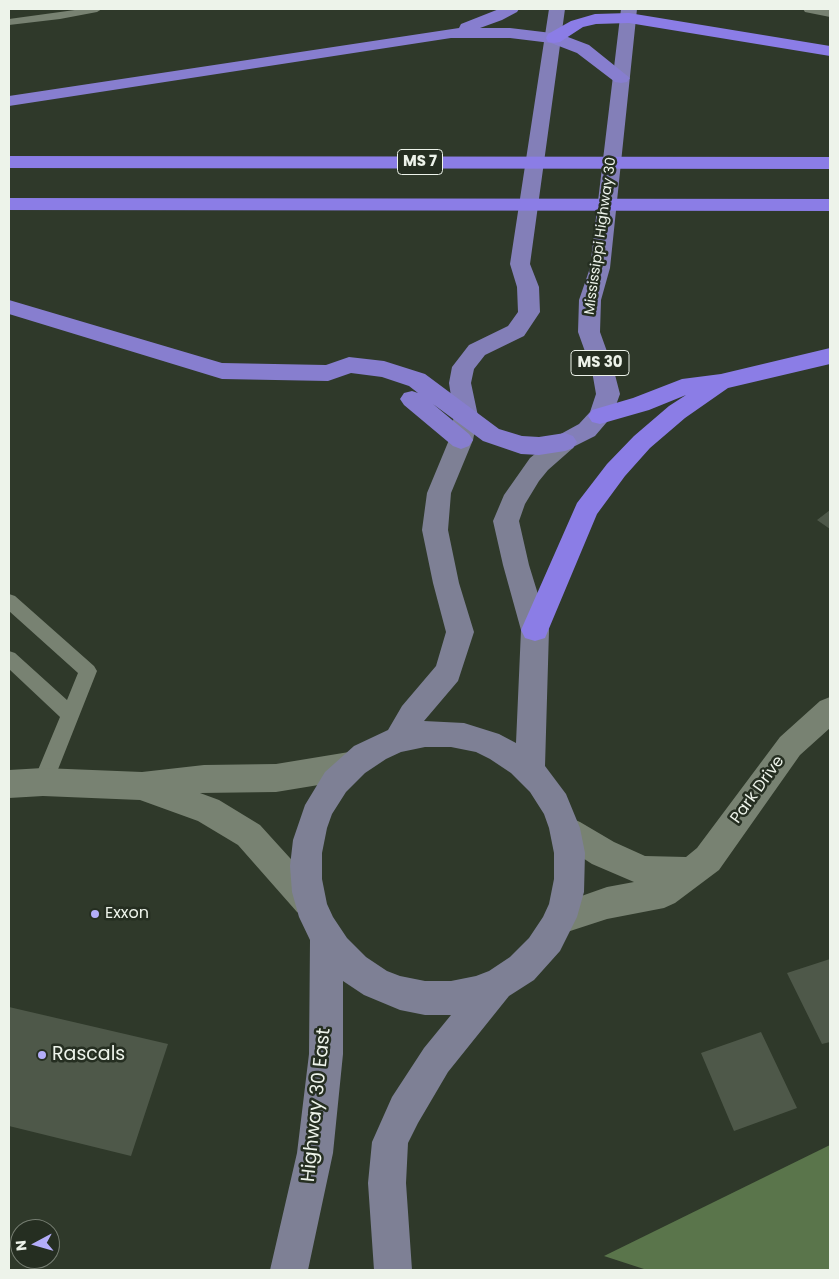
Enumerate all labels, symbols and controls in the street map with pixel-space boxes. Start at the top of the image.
road number: MS 7 [398,150,442,174]
street label: Mississippi Highway 30 [582,156,620,316]
road number: MS 30 [571,350,629,376]
street label: Park Drive [727,753,789,827]
place label: Exxon [105,904,149,924]
marker: Exxon [89,908,101,920]
street label: Highway 30 East [298,1027,336,1183]
place label: Rascals [52,1044,125,1066]
marker: Rascals [36,1049,48,1061]
north arrow [10,1219,60,1269]
text: N [11,1239,32,1252]

